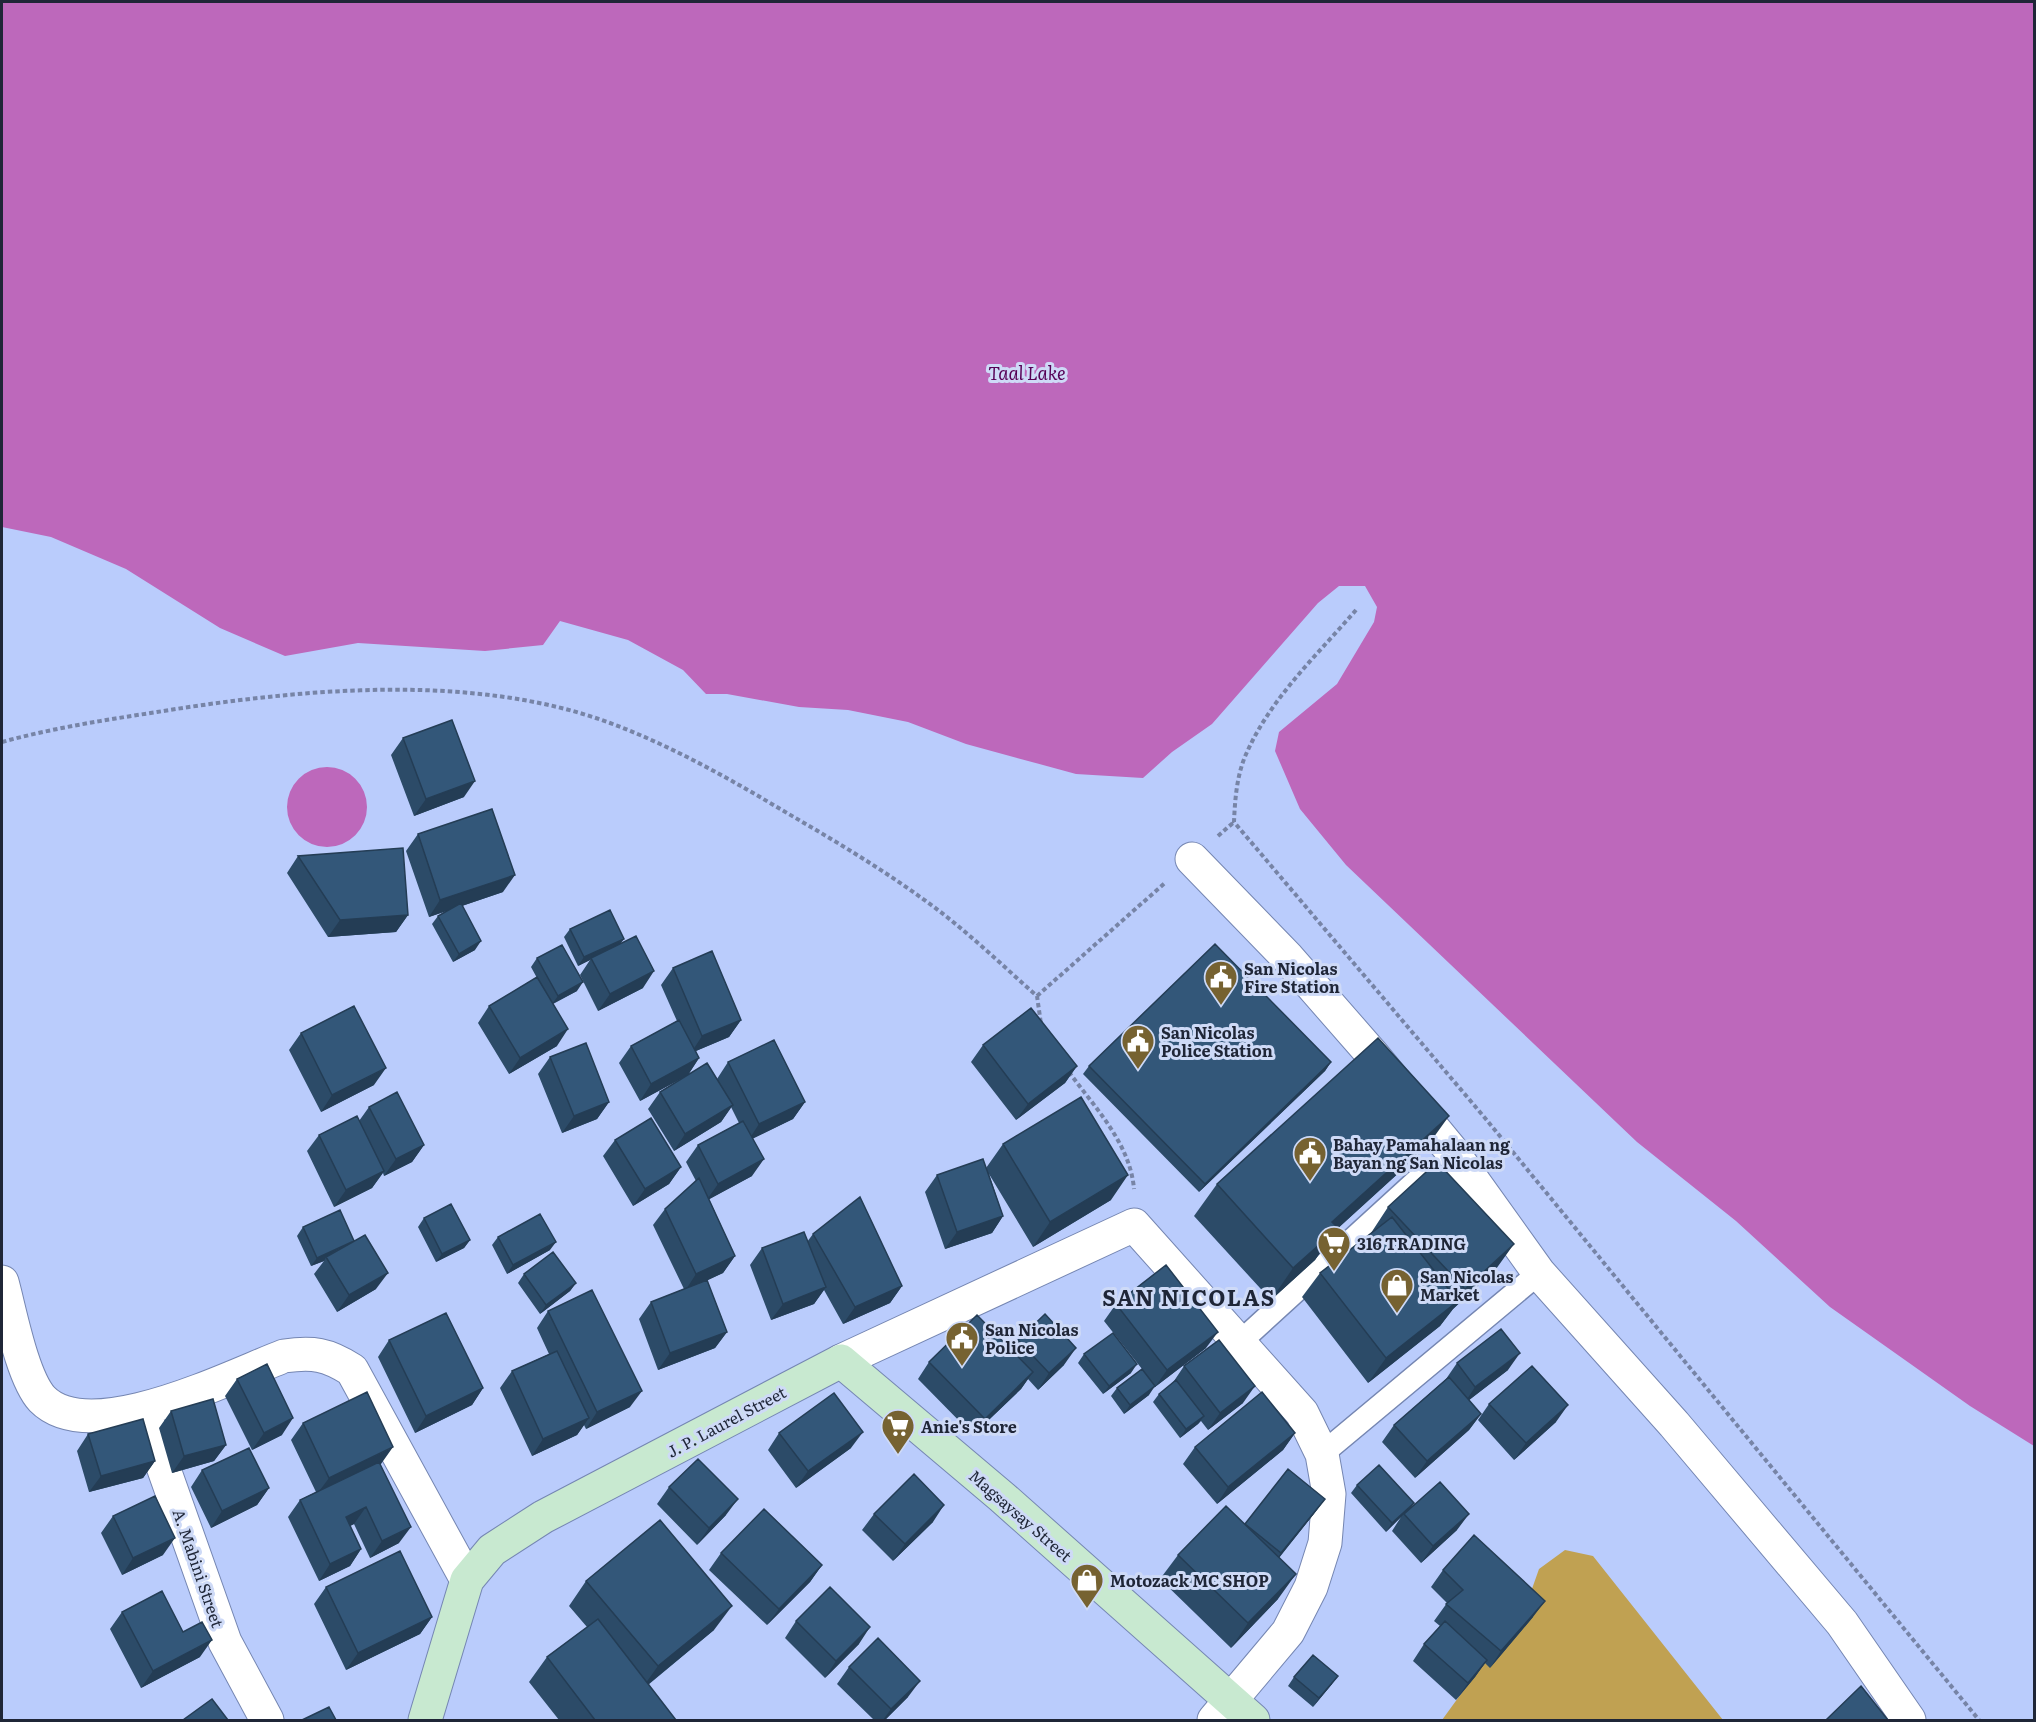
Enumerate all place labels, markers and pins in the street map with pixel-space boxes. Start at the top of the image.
place label: San Nicolas Fire Station [1244,956,1340,998]
public building icon: San Nicolas Fire Station [1203,959,1239,1006]
place label: San Nicolas Police Station [1161,1020,1273,1062]
public building icon: San Nicolas Police Station [1120,1023,1156,1070]
place label: Bahay Pamahalaan ng Bayan ng San Nicolas [1333,1132,1510,1174]
public building icon: Bahay Pamahalaan ng Bayan ng San Nicolas [1292,1135,1328,1182]
supermarket icon: 316 TRADING [1316,1225,1352,1272]
place label: 316 TRADING [1357,1231,1466,1255]
place label: San Nicolas Market [1420,1264,1513,1306]
shop icon: San Nicolas Market [1379,1267,1415,1314]
place label: San Nicolas Police [985,1317,1078,1359]
public building icon: San Nicolas Police [944,1320,980,1367]
supermarket icon: Anie's Store [880,1408,916,1455]
place label: Anie's Store [921,1414,1017,1438]
shop icon: Motozack MC SHOP [1069,1562,1105,1609]
place label: Motozack MC SHOP [1110,1568,1269,1592]

